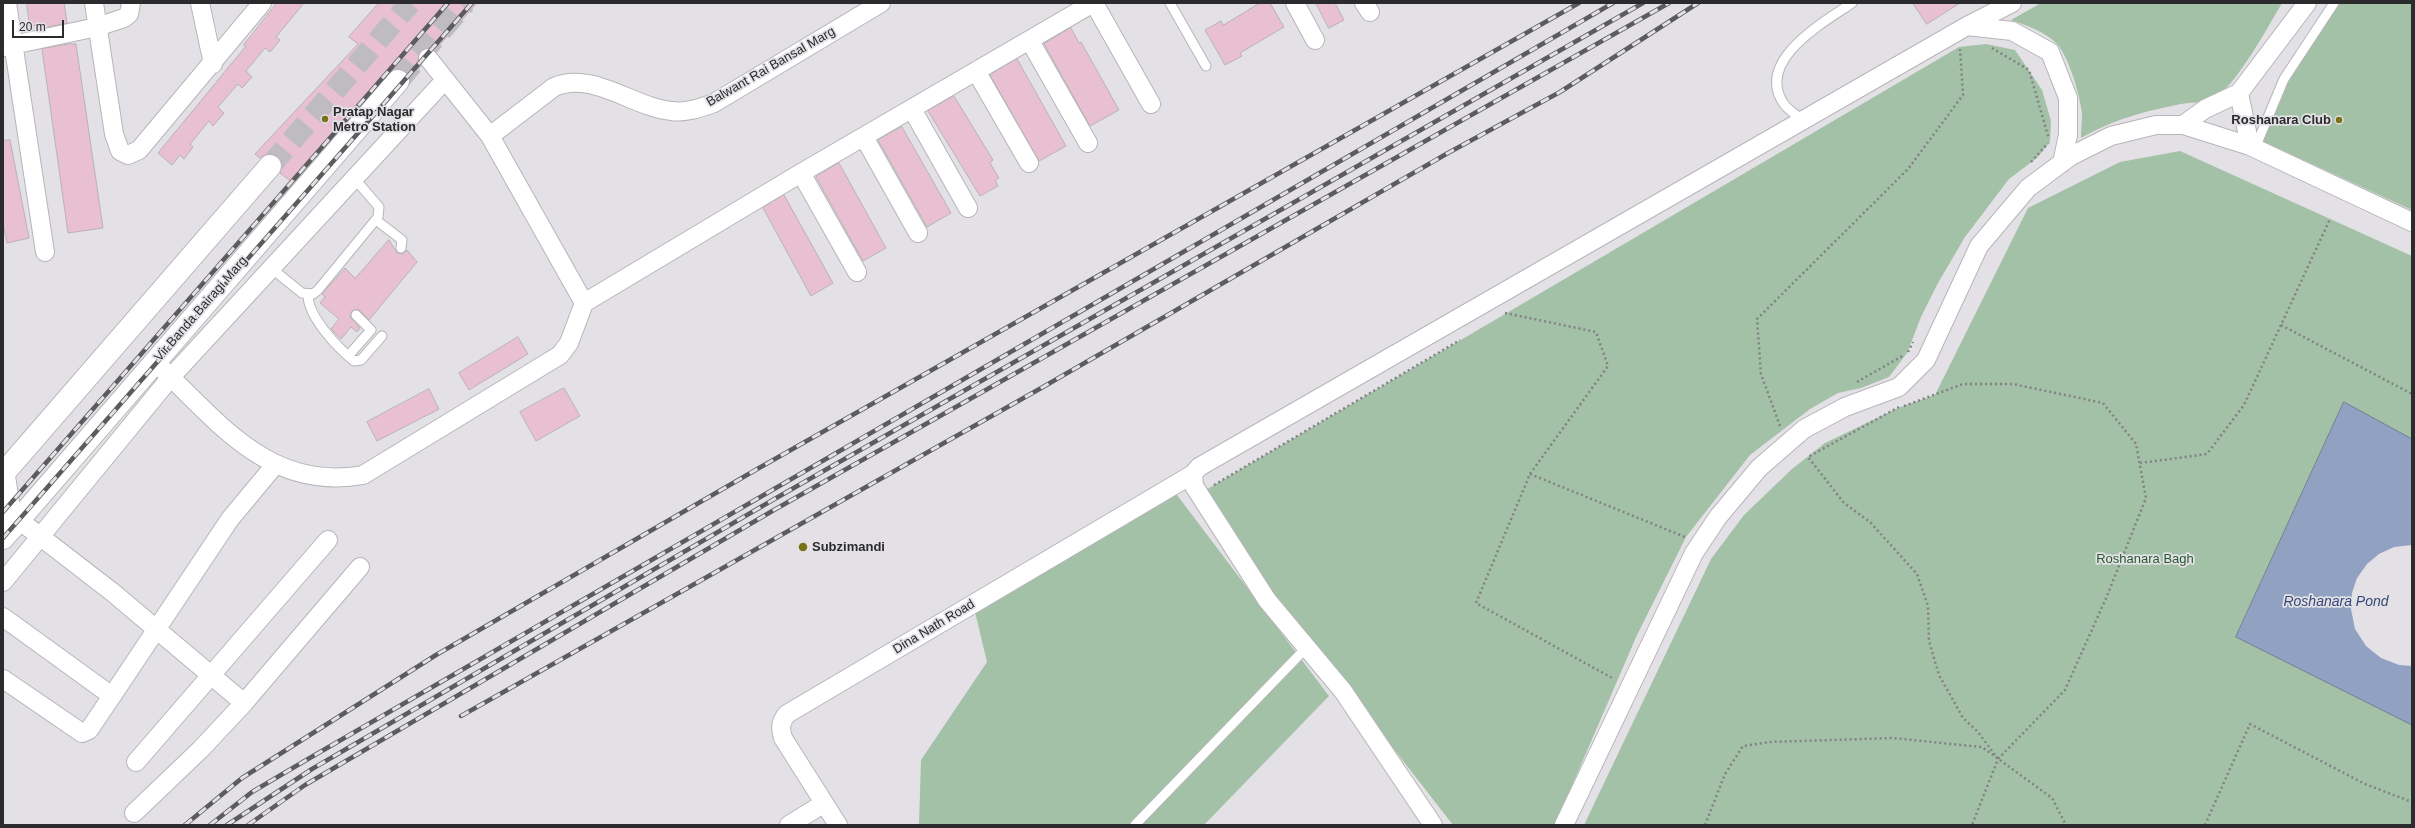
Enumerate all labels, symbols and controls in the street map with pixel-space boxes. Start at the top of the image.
scale bar [14,12,66,38]
text: 20 m [19,20,46,34]
street label: Balwant Rai Bansal Marg [704,24,838,110]
place label: Pratap Nagar Metro Station [333,104,416,135]
place label: Roshanara Club [2231,112,2331,128]
marker: Pratap Nagar Metro Station [320,114,330,124]
marker: Roshanara Club [2334,115,2344,125]
street label: Vir Banda Bairagi Marg [151,253,251,365]
place label: Subzimandi [812,539,885,555]
marker: Subzimandi [797,541,809,553]
park label: Roshanara Bagh [2096,551,2194,567]
water label: Roshanara Pond [2283,594,2389,610]
street label: Dina Nath Road [890,596,978,658]

